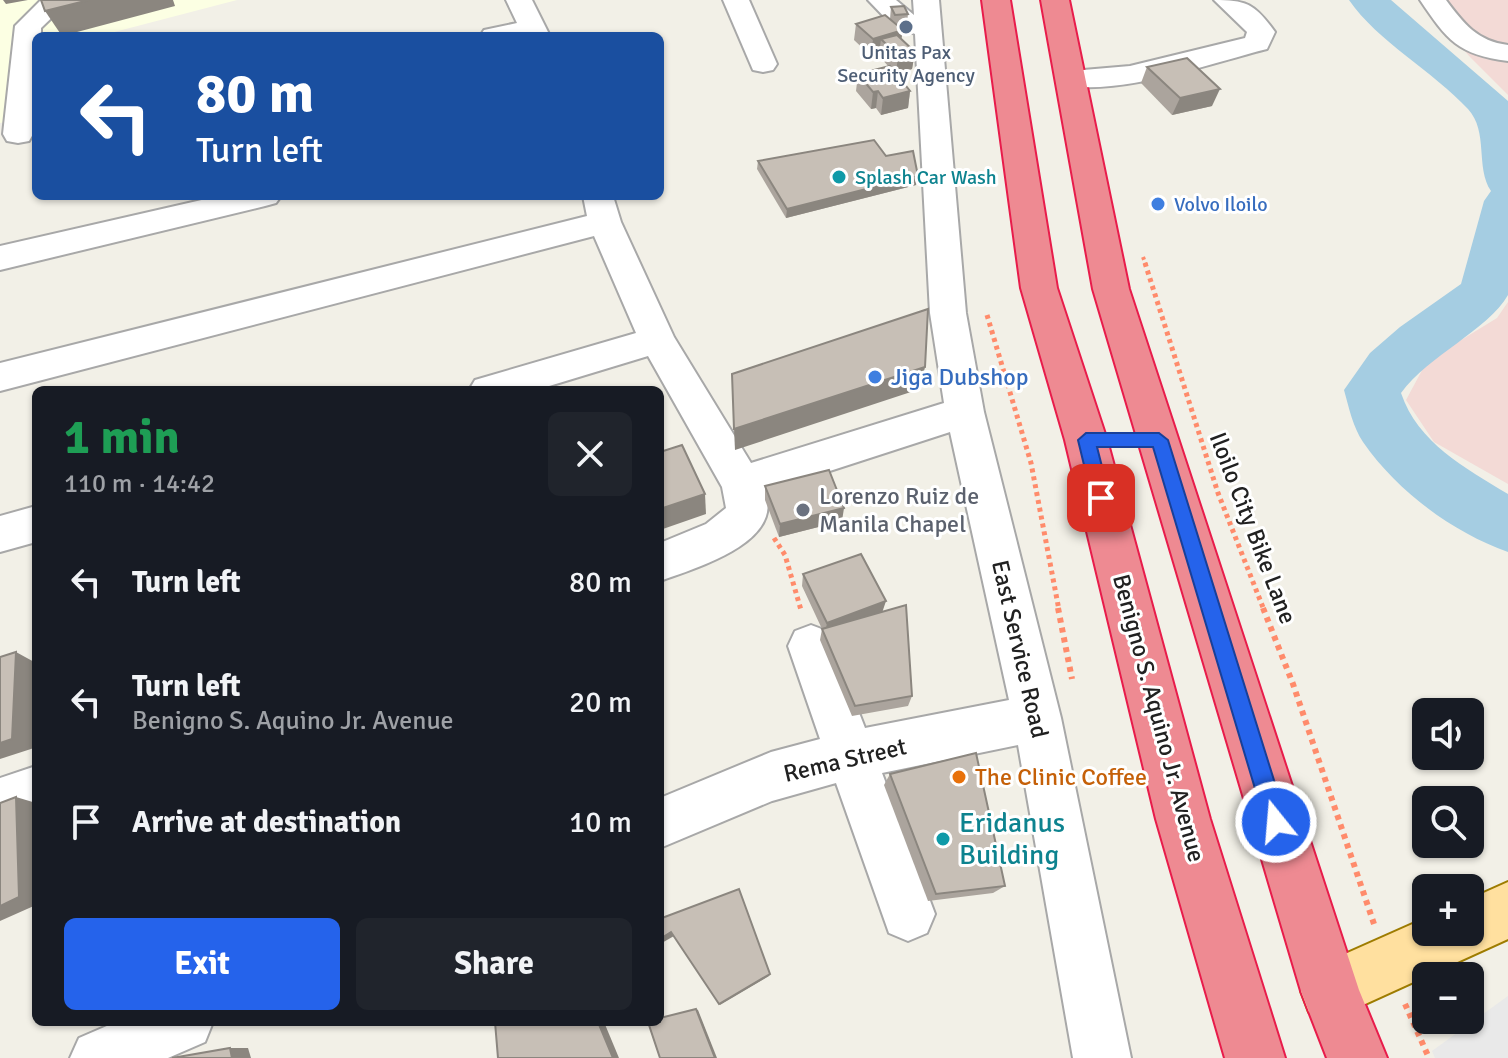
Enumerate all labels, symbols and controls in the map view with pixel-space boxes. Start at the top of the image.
marker: Unitas Pax Security Agency [897,18,915,36]
place label: Unitas Pax Security Agency [837,40,975,88]
text: 80 m [196,59,314,128]
icon: left [64,64,168,168]
text: Turn left [196,128,323,173]
place label: Splash Car Wash [855,165,997,190]
marker: Splash Car Wash [830,168,848,186]
place label: Volvo Iloilo [1174,192,1268,217]
marker: Volvo Iloilo [1149,195,1167,213]
place label: Jiga Dubshop [891,362,1029,392]
marker: Jiga Dubshop [866,368,884,386]
text: 1 min [64,408,180,467]
button: close [548,412,632,496]
street label: Iloilo City Bike Lane [1203,428,1303,628]
pin [1067,464,1135,532]
text: 110 m · 14:42 [64,468,215,500]
icon: arrive [1079,476,1123,520]
place label: Lorenzo Ruiz de Manila Chapel [819,481,979,539]
marker: Lorenzo Ruiz de Manila Chapel [794,501,812,519]
street label: East Service Road [985,557,1055,741]
icon: left [64,560,108,604]
text: Turn left [132,564,241,601]
text: 80 m [569,564,632,601]
street label: Benigno S. Aquino Jr. Avenue [1106,571,1212,865]
text: Turn left [132,668,241,705]
icon: left [64,680,108,724]
text: 20 m [569,684,632,721]
map controls [1412,698,1484,1034]
button: sound [1412,698,1484,770]
text: Benigno S. Aquino Jr. Avenue [132,705,454,737]
street label: Rema Street [781,731,909,789]
place label: The Clinic Coffee [975,762,1147,792]
marker: The Clinic Coffee [950,768,968,786]
position arrow [1234,780,1318,864]
button: search [1412,786,1484,858]
icon: arrive [64,800,108,844]
text: Arrive at destination [132,804,401,841]
text: 10 m [569,804,632,841]
place label: Eridanus Building [959,806,1065,872]
marker: Eridanus Building [934,830,952,848]
button: + [1412,874,1484,946]
button: Exit [64,918,340,1010]
button: Share [356,918,632,1010]
button: − [1412,962,1484,1034]

